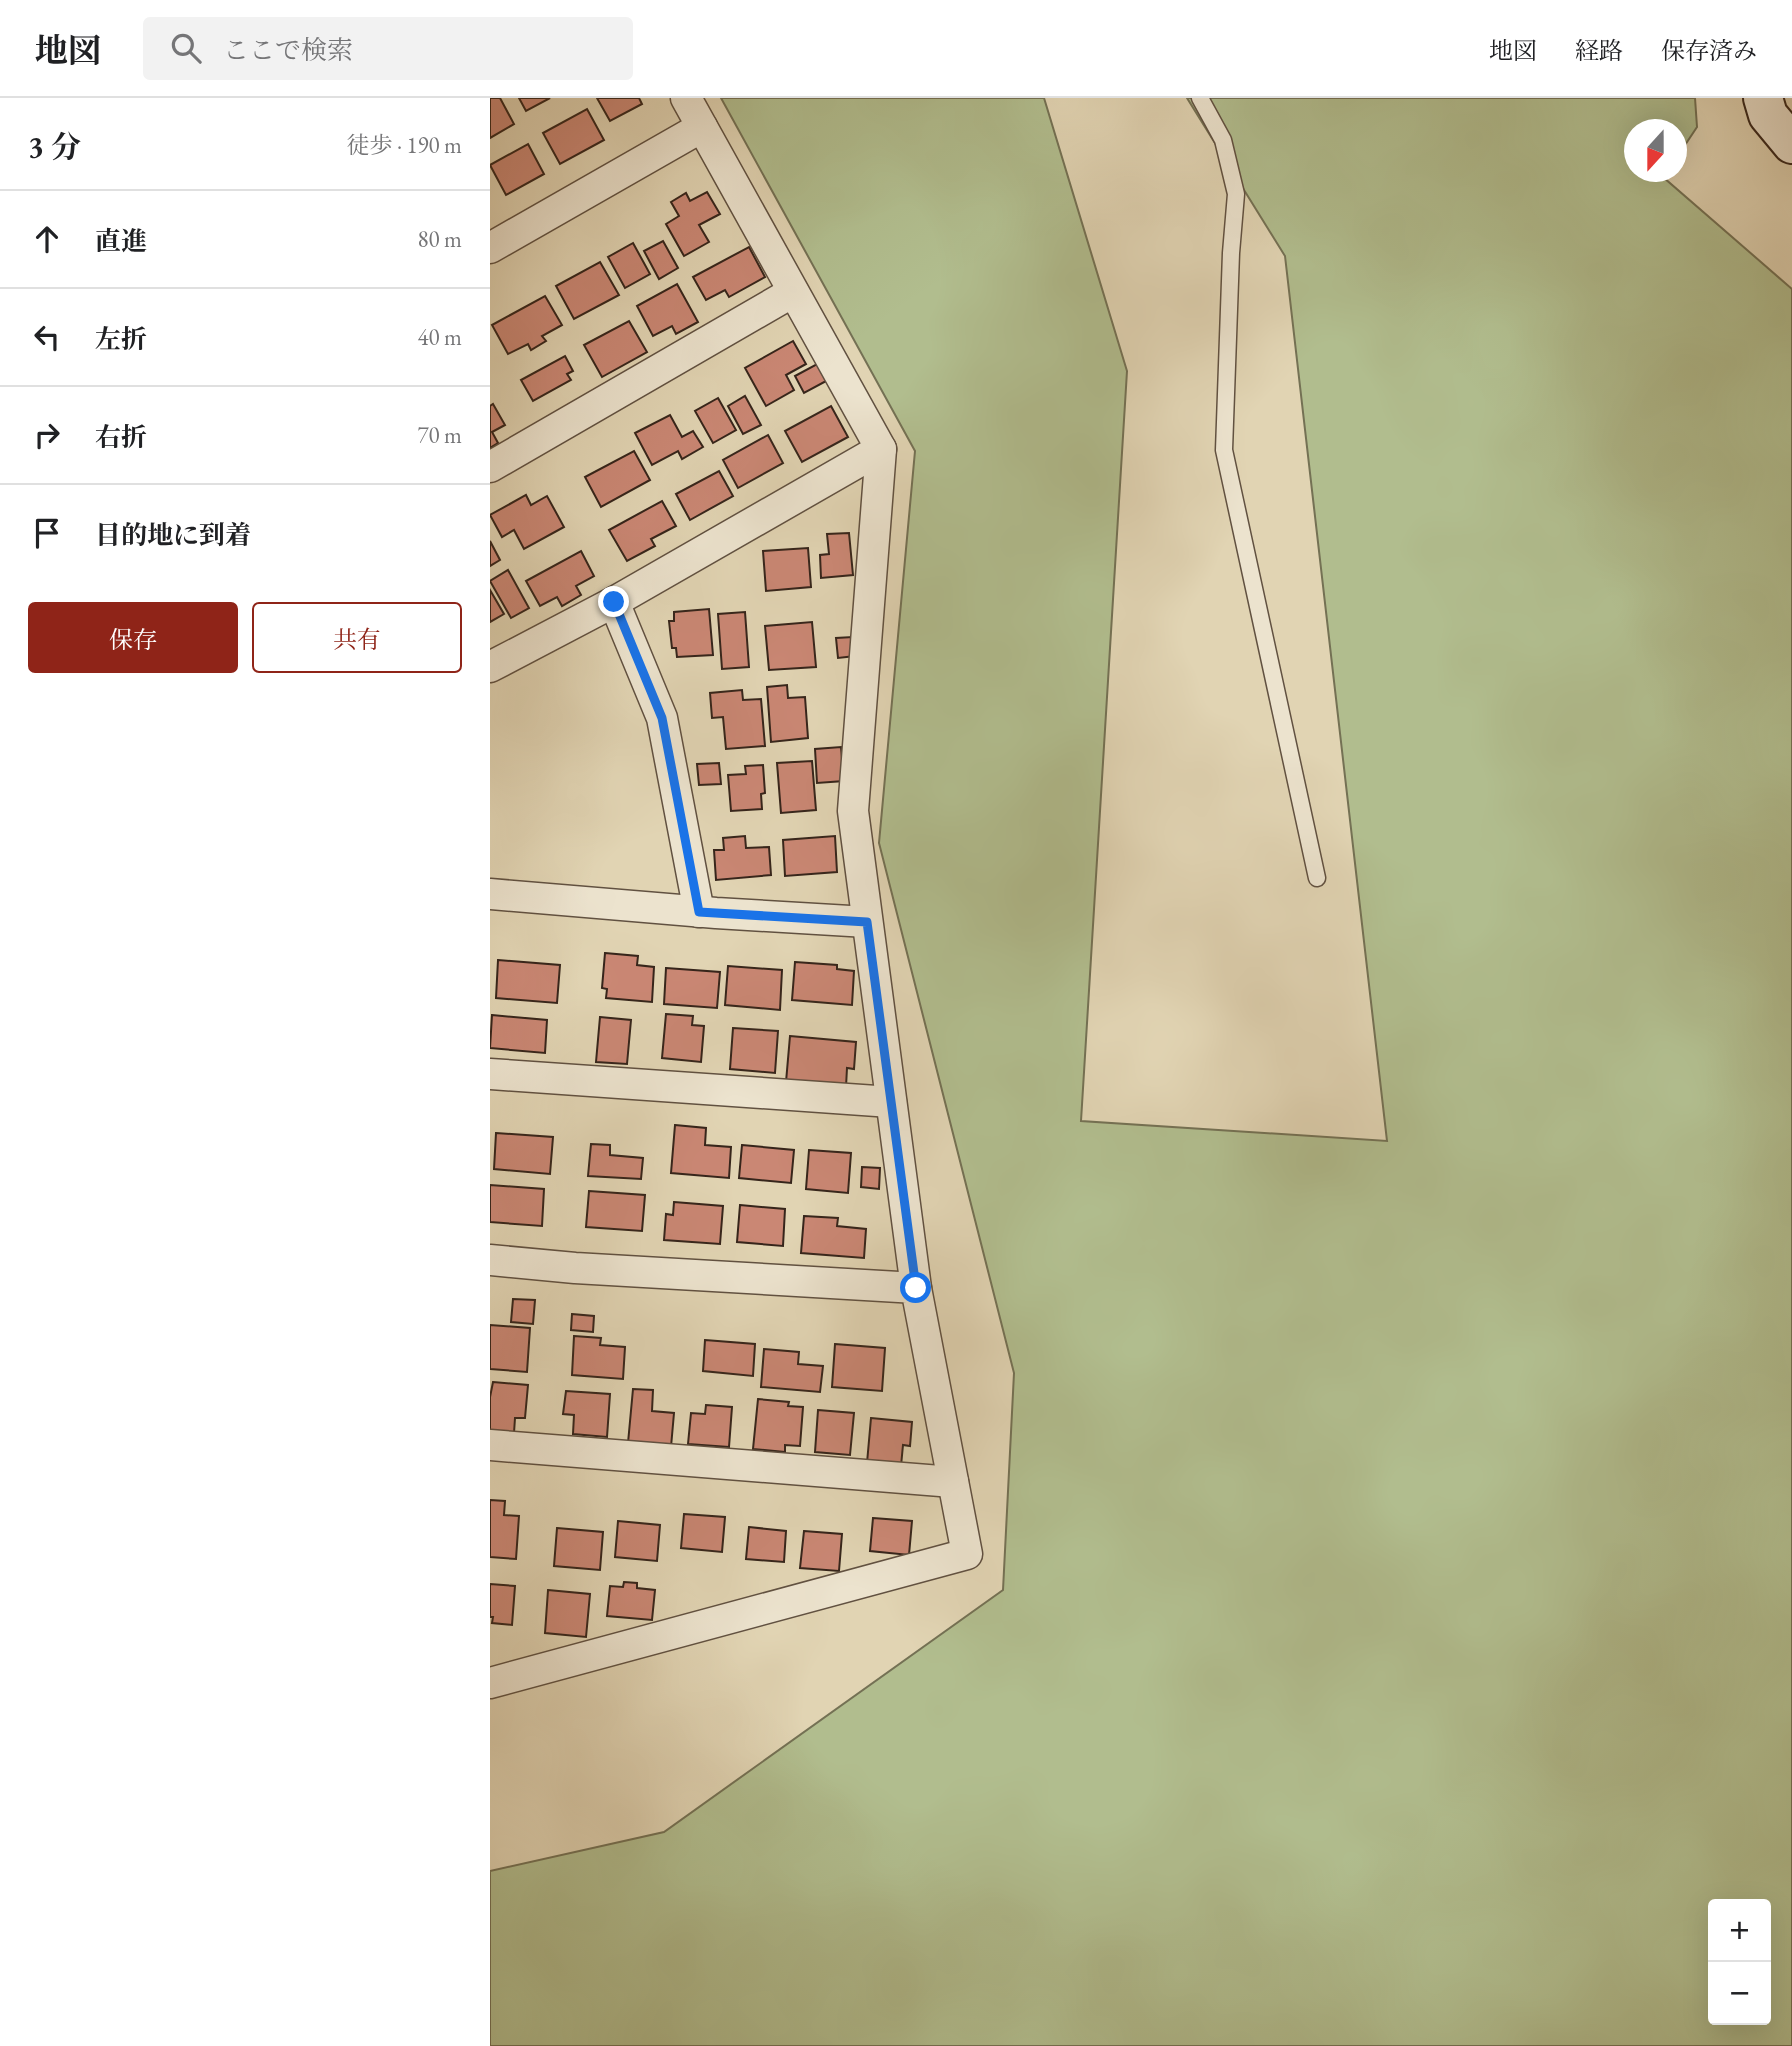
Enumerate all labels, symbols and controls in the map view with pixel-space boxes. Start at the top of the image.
search box [143,17,633,80]
text: 地図 [35,29,101,72]
icon: search [167,29,205,67]
text: ここで検索 [223,33,353,67]
text: 地図 [1489,35,1537,66]
text: 経路 [1575,35,1623,66]
text: 保存済み [1661,35,1757,66]
north arrow [1624,119,1687,182]
text: 3 分 [28,127,81,166]
text: 徒歩 · 190 m [347,130,462,160]
icon: ahead [28,220,66,258]
text: 直進 [95,224,147,258]
text: 80 m [417,224,462,254]
icon: left [28,318,66,356]
text: 左折 [95,322,147,356]
text: 40 m [417,322,462,352]
icon: right [28,416,66,454]
text: 右折 [95,420,147,454]
text: 70 m [417,420,462,450]
icon: arrive [28,514,66,552]
text: 目的地に到着 [95,518,251,552]
route end [598,586,629,617]
button: 保存 [28,602,238,673]
button: 共有 [252,602,462,673]
route start [900,1272,931,1303]
map controls [1708,1899,1771,2025]
button: + [1708,1899,1771,1962]
button: − [1708,1962,1771,2025]

